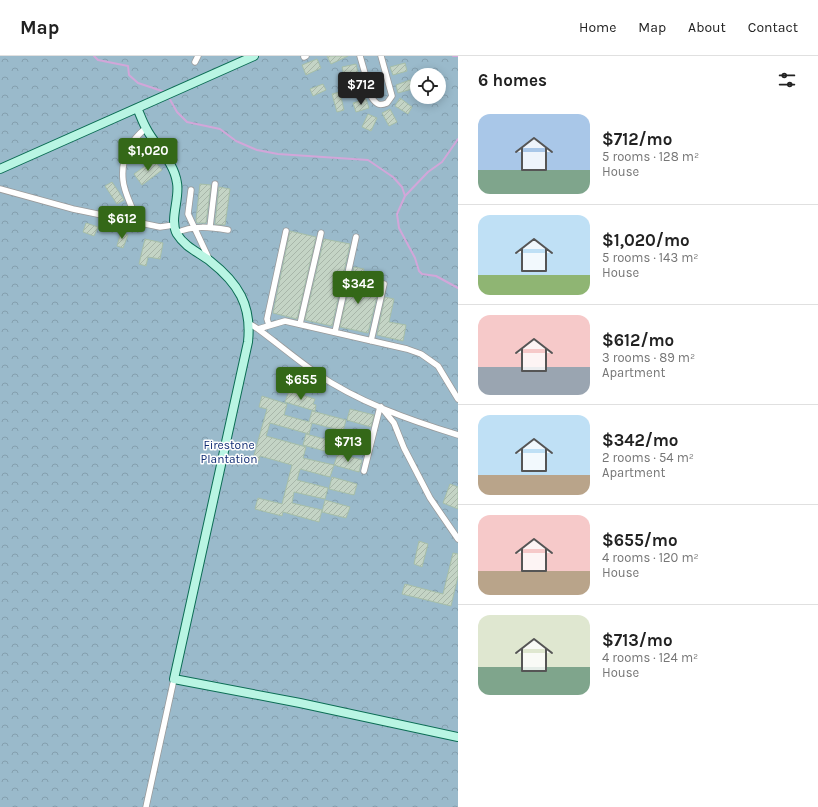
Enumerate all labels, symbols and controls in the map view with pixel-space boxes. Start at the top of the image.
text: Map [20,17,59,39]
text: Home [579,19,616,36]
text: Map [638,19,666,36]
text: About [688,19,726,36]
text: Contact [748,19,798,36]
map controls [410,68,446,104]
button: locate [410,68,446,104]
icon: filters [776,69,798,91]
text: 6 homes [478,70,547,90]
pin: $712 [337,72,385,106]
text: $712 [347,77,375,92]
text: $712/mo [602,129,672,149]
icon: home [510,130,558,178]
pin: $1,020 [115,138,181,172]
text: $1,020 [127,143,169,158]
text: 5 rooms · 128 m² [602,149,699,164]
text: House [602,164,639,179]
pin: $612 [98,206,146,240]
text: $612 [107,211,137,226]
text: $1,020/mo [602,230,690,250]
icon: home [510,231,558,279]
text: 5 rooms · 143 m² [602,250,699,265]
text: House [602,265,639,280]
pin: $342 [334,271,382,305]
text: $342 [342,276,374,291]
text: $612/mo [602,330,674,350]
icon: home [510,331,558,379]
text: 3 rooms · 89 m² [602,350,695,365]
text: Apartment [602,365,665,380]
pin: $655 [277,367,325,401]
text: $655 [285,372,317,387]
pin: $713 [324,429,372,463]
text: $342/mo [602,430,678,450]
icon: home [510,431,558,479]
text: $713 [334,434,362,449]
park label: Firestone Plantation [201,438,257,466]
text: 2 rooms · 54 m² [602,450,694,465]
text: Apartment [602,465,665,480]
text: $655/mo [602,530,678,550]
icon: home [510,531,558,579]
text: 4 rooms · 120 m² [602,550,699,565]
text: House [602,565,639,580]
text: $713/mo [602,630,673,650]
icon: home [510,631,558,679]
text: 4 rooms · 124 m² [602,650,698,665]
text: House [602,665,639,680]

